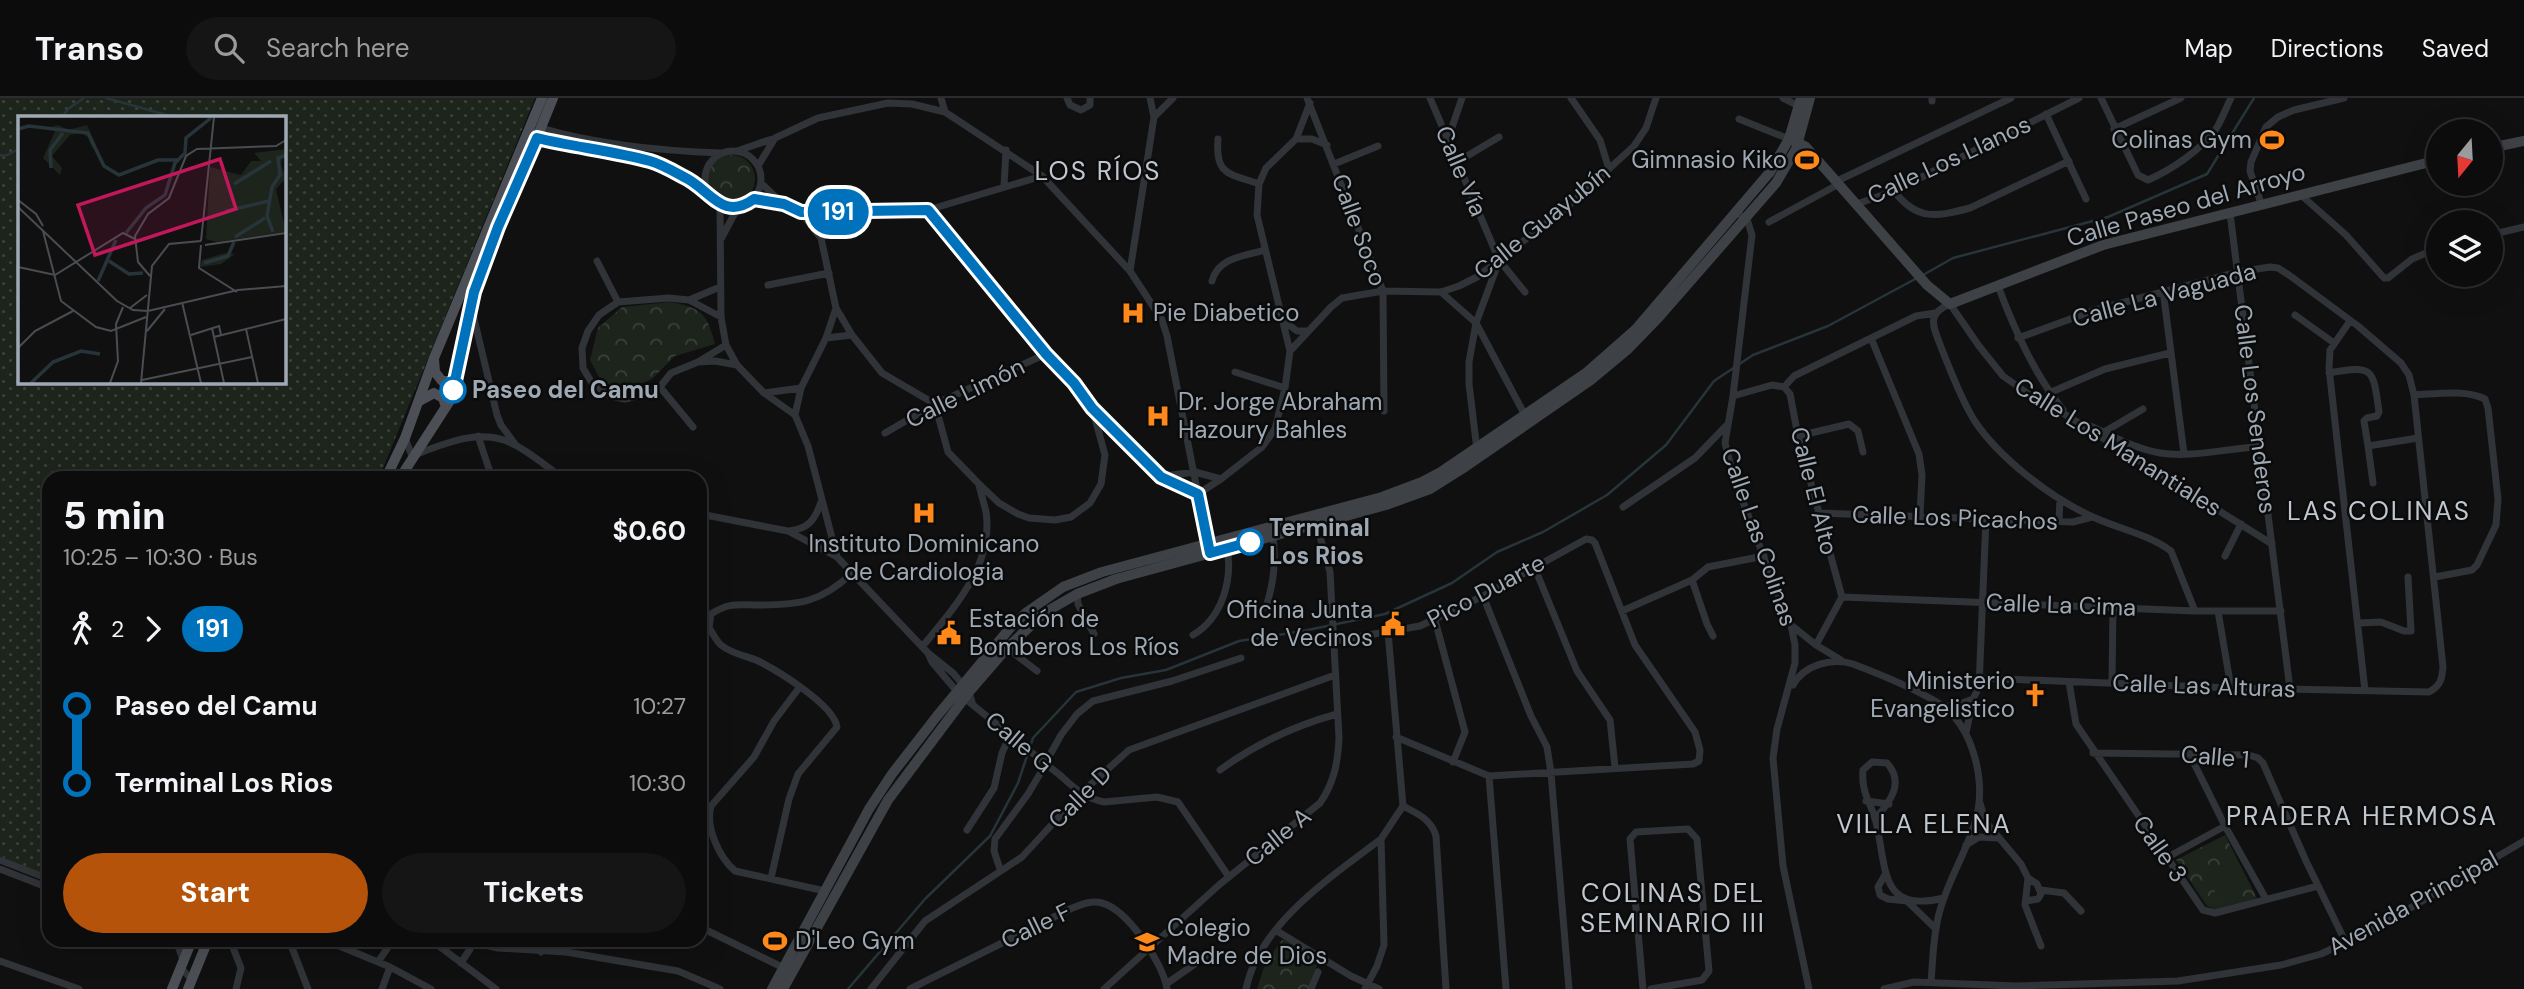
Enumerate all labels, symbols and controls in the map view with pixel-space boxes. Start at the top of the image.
search box [186,17,676,80]
text: Transo [35,27,144,70]
icon: search [210,29,248,67]
text: Search here [266,31,410,65]
text: Map [2185,33,2233,64]
text: Directions [2271,33,2384,64]
text: Saved [2422,33,2489,64]
street label: Calle Los Llanos [1862,108,2036,211]
inset map [18,116,285,383]
north arrow [2426,119,2502,196]
map controls [2426,119,2503,287]
street label: Calle Vía [1429,121,1494,221]
place label: Colinas Gym [2111,124,2252,155]
sports icon: Colinas Gym [2258,126,2286,154]
place label: Gimnasio Kiko [1631,144,1787,175]
sports icon: Gimnasio Kiko [1793,146,1821,174]
district label: LOS RÍOS [1035,154,1161,188]
street label: Calle Paseo del Arroyo [2063,156,2309,253]
street label: Calle Guayubín [1467,157,1616,286]
street label: Calle Soco [1325,170,1394,290]
line badge: 191 [798,189,878,235]
text: 191 [822,196,854,227]
button: layers [2426,210,2503,287]
street label: Calle La Vaguada [2069,255,2259,334]
place label: Pie Diabetico [1153,297,1299,328]
hospital icon: Pie Diabetico [1119,299,1147,327]
street label: Calle Los Senderos [2227,303,2284,515]
street label: Calle Limón [900,350,1029,435]
street label: Calle Los Manantiales [2009,370,2228,523]
place label: Paseo del Camu [472,374,659,405]
marker: Paseo del Camu [440,377,466,403]
place label: Dr. Jorge Abraham Hazoury Bahles [1178,386,1382,445]
hospital icon: Dr. Jorge Abraham Hazoury Bahles [1144,402,1172,430]
street label: Calle El Alto [1784,424,1845,558]
street label: Calle Las Colinas [1714,444,1804,630]
text: 5 min [63,491,166,541]
district label: LAS COLINAS [2287,494,2471,528]
street label: Calle Los Picachos [1852,498,2059,537]
hospital icon: Instituto Dominicano de Cardiologia [910,499,938,527]
place label: Terminal Los Rios [1269,512,1370,571]
text: $0.60 [612,514,686,548]
place label: Instituto Dominicano de Cardiologia [808,528,1040,587]
marker: Terminal Los Rios [1237,529,1263,555]
text: 10:25 – 10:30 · Bus [63,542,258,572]
street label: Pico Duarte [1422,547,1550,635]
street label: Calle La Cima [1985,586,2137,623]
place label: Oficina Junta de Vecinos [1226,594,1373,653]
place label: Estación de Bomberos Los Ríos [969,603,1180,662]
icon: walk [63,610,101,648]
icon: forward [134,610,172,648]
public building icon: Oficina Junta de Vecinos [1379,610,1407,638]
text: 191 [196,613,229,644]
text: 2 [111,614,124,644]
public building icon: Estación de Bomberos Los Ríos [935,619,963,647]
place label: Ministerio Evangelistico [1870,665,2015,724]
street label: Calle Las Alturas [2112,667,2296,704]
church icon: Ministerio Evangelistico [2021,681,2049,709]
text: Paseo del Camu [115,689,317,723]
text: 10:27 [633,691,686,721]
street label: Calle G [979,704,1060,779]
street label: Calle 1 [2180,738,2251,775]
street label: Calle D [1041,758,1118,835]
text: Terminal Los Rios [115,766,333,800]
text: 10:30 [629,768,686,798]
district label: PRADERA HERMOSA [2226,799,2498,833]
street label: Calle A [1238,800,1317,873]
district label: VILLA ELENA [1836,807,2012,841]
street label: Calle 3 [2126,809,2195,888]
street label: Avenida Principal [2322,843,2503,962]
button: Start [63,853,368,933]
button: Tickets [382,853,686,933]
district label: COLINAS DEL SEMINARIO III [1580,876,1766,940]
street label: Calle F [996,895,1076,956]
place label: Colegio Madre de Dios [1167,912,1327,971]
place label: D'Leo Gym [795,925,915,956]
sports icon: D'Leo Gym [761,927,789,955]
school or university icon: Colegio Madre de Dios [1133,928,1161,956]

